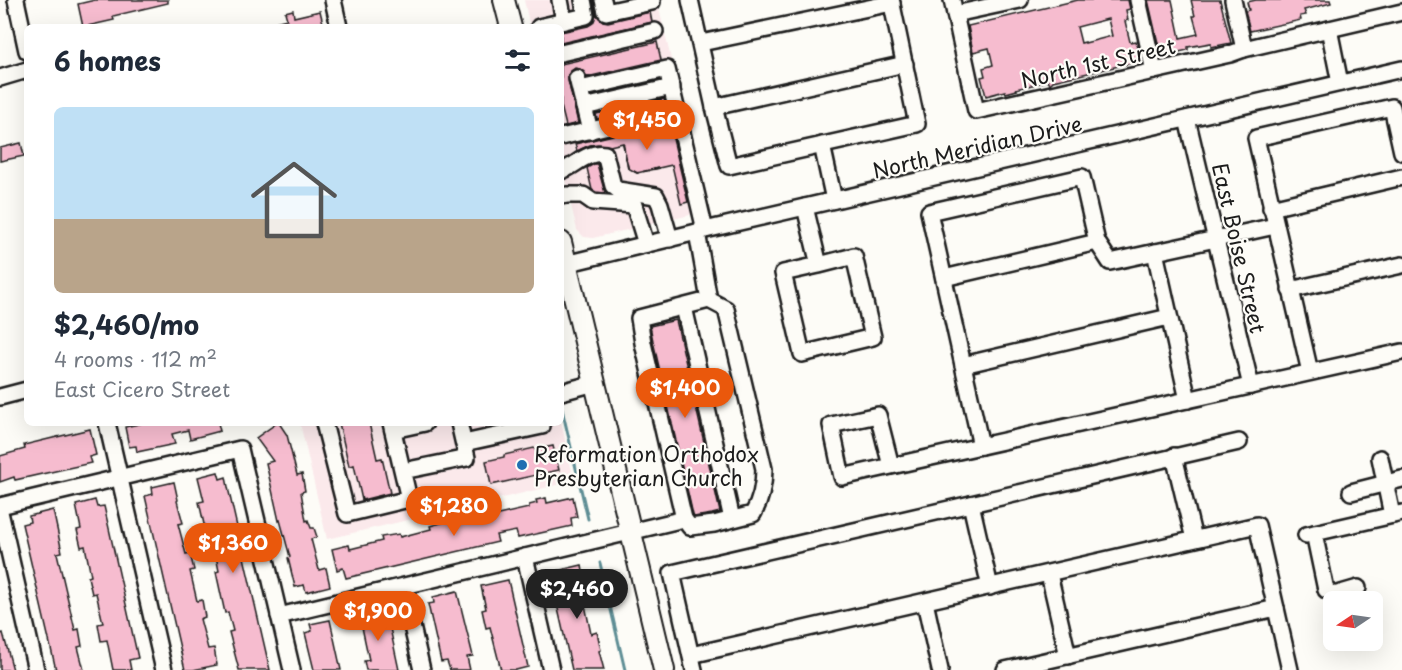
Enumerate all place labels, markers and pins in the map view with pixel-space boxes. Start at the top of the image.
pin: $1,450 [598,100,696,151]
pin: $1,400 [636,368,734,419]
place label: Reformation Orthodox Presbyterian Church [534,437,759,493]
marker: Reformation Orthodox Presbyterian Church [515,458,529,472]
pin: $1,280 [405,486,503,537]
pin: $1,360 [184,523,282,574]
pin: $2,460 [528,569,626,620]
pin: $1,900 [329,591,427,642]

